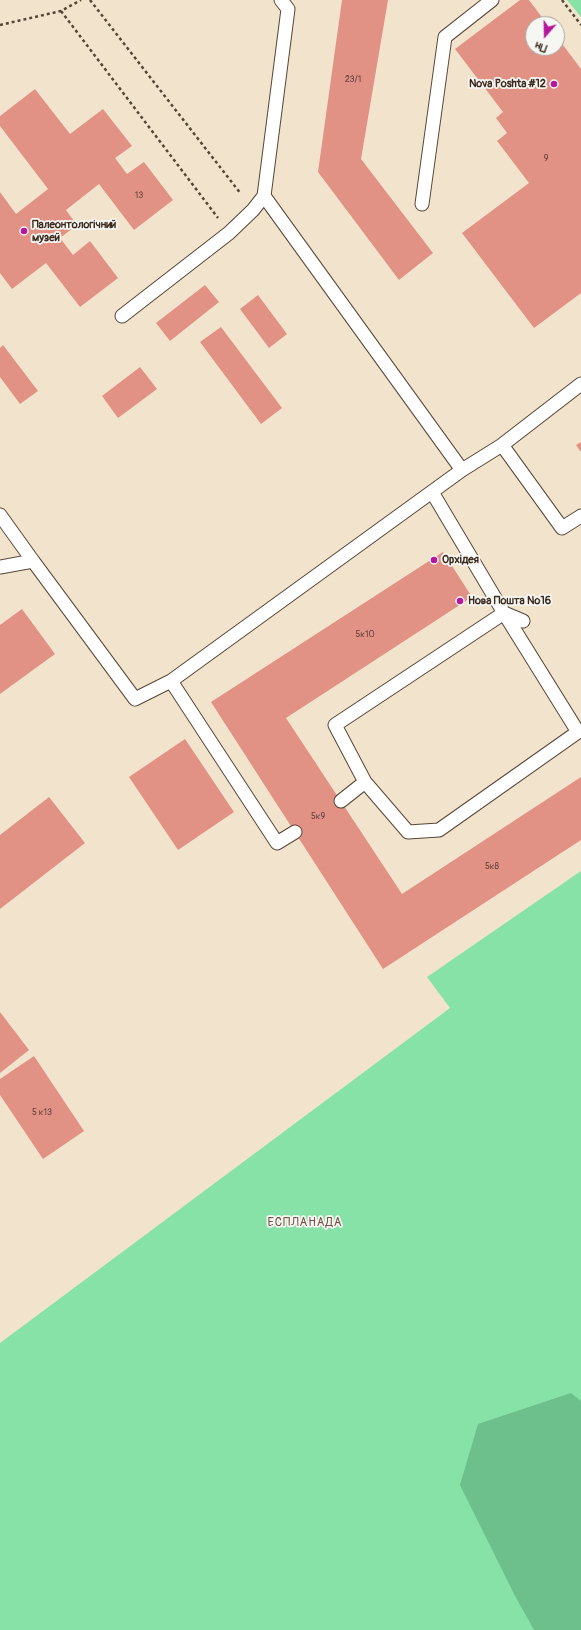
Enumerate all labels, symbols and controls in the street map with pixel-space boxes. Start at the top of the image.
north arrow [525,16,565,56]
text: Пн [533,39,549,55]
house number: 23/1 [345,75,361,85]
place label: Nova Poshta #12 [469,77,546,91]
marker: Nova Poshta #12 [549,79,559,89]
house number: 9 [544,154,548,164]
house number: 13 [135,191,143,201]
place label: Палеонтологічний музей [32,218,116,244]
marker: Палеонтологічний музей [19,226,29,236]
place label: Орхідея [442,553,479,567]
marker: Орхідея [429,555,439,565]
place label: Нова Пошта №16 [468,594,551,608]
marker: Нова Пошта №16 [455,596,465,606]
house number: 5к10 [355,630,375,640]
house number: 5к9 [311,812,325,822]
house number: 5к8 [485,862,499,872]
house number: 5 к13 [32,1108,52,1118]
district label: ЕСПЛАНАДА [267,1216,343,1230]

